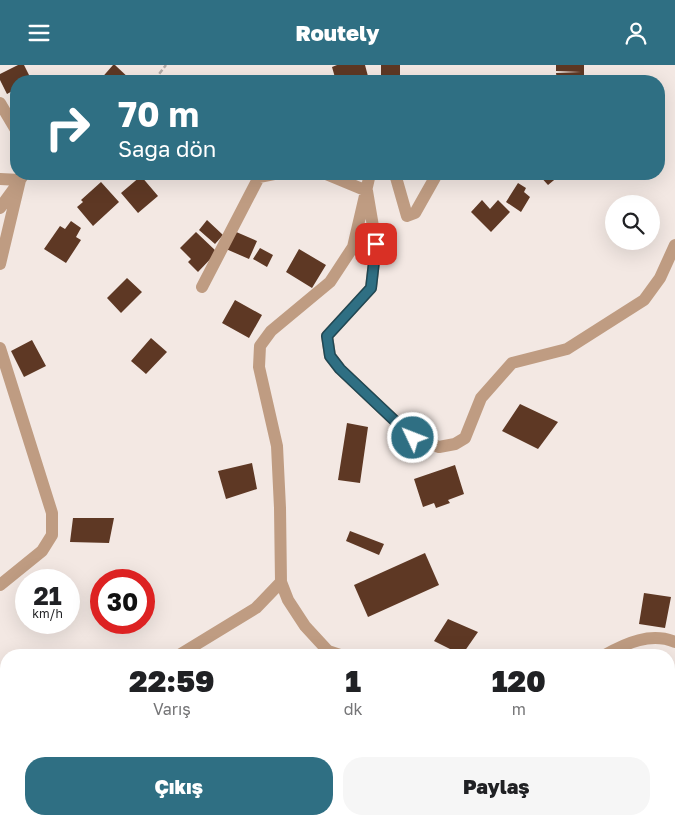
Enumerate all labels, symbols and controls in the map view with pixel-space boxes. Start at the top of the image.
icon: menu [25,19,53,47]
text: Routely [295,19,380,46]
icon: person [622,19,650,47]
text: 70 m [118,93,199,135]
icon: right [35,95,100,160]
text: Sağa dön [118,135,216,162]
map controls [605,195,660,250]
button: search [605,195,660,250]
pin [355,223,397,265]
icon: arrive [362,230,390,258]
position arrow [386,411,438,463]
speed limit sign: 30 [90,569,155,634]
text: 21 [33,580,62,611]
text: km/h [32,606,63,621]
text: 22:59 [129,663,215,699]
text: 1 [345,663,361,699]
text: 120 [492,663,546,699]
text: Varış [153,699,191,719]
text: dk [344,699,363,719]
text: m [512,699,526,719]
button: Çıkış [25,757,333,815]
button: Paylaş [343,757,650,815]

